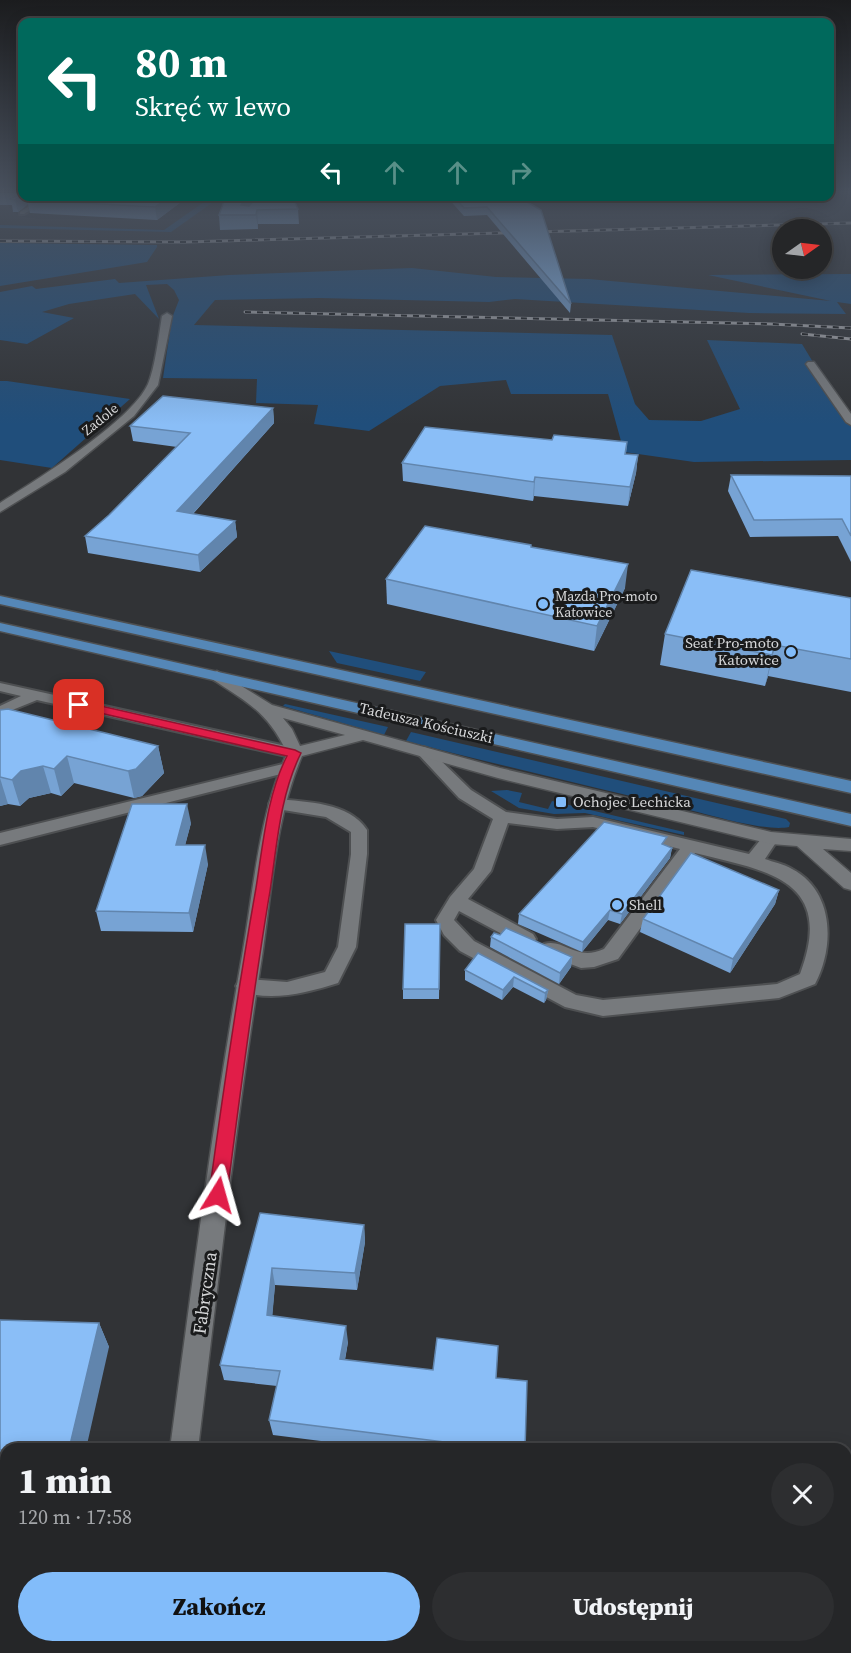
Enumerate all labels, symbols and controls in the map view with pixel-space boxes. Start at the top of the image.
text: 80 m [135,33,228,91]
icon: left [36,42,114,120]
text: Skręć w lewo [135,88,291,125]
icon: left [315,156,348,189]
icon: ahead [378,156,411,189]
icon: ahead [441,156,474,189]
icon: right [504,156,537,189]
north arrow [772,219,832,279]
map controls [772,219,832,279]
street label: Zadole [78,398,122,440]
place label: Mazda Pro-moto Katowice [555,586,658,622]
marker: Mazda Pro-moto Katowice [536,597,550,611]
place label: Seat Pro-moto Katowice [685,632,779,670]
marker: Seat Pro-moto Katowice [784,645,798,659]
pin [53,679,104,730]
icon: arrive [62,688,95,721]
street label: Tadeusza Kościuszki [357,697,495,748]
place label: Ochojec Lechicka [573,791,691,812]
marker: Ochojec Lechicka [554,795,568,809]
place label: Shell [629,894,663,915]
marker: Shell [610,898,624,912]
position arrow [186,1163,250,1227]
street label: Fabryczna [186,1249,223,1336]
text: 1 min [18,1456,112,1505]
button: close [771,1463,834,1526]
text: 120 m · 17:58 [18,1503,132,1531]
button: Zakończ [18,1572,420,1641]
button: Udostępnij [432,1572,834,1641]

